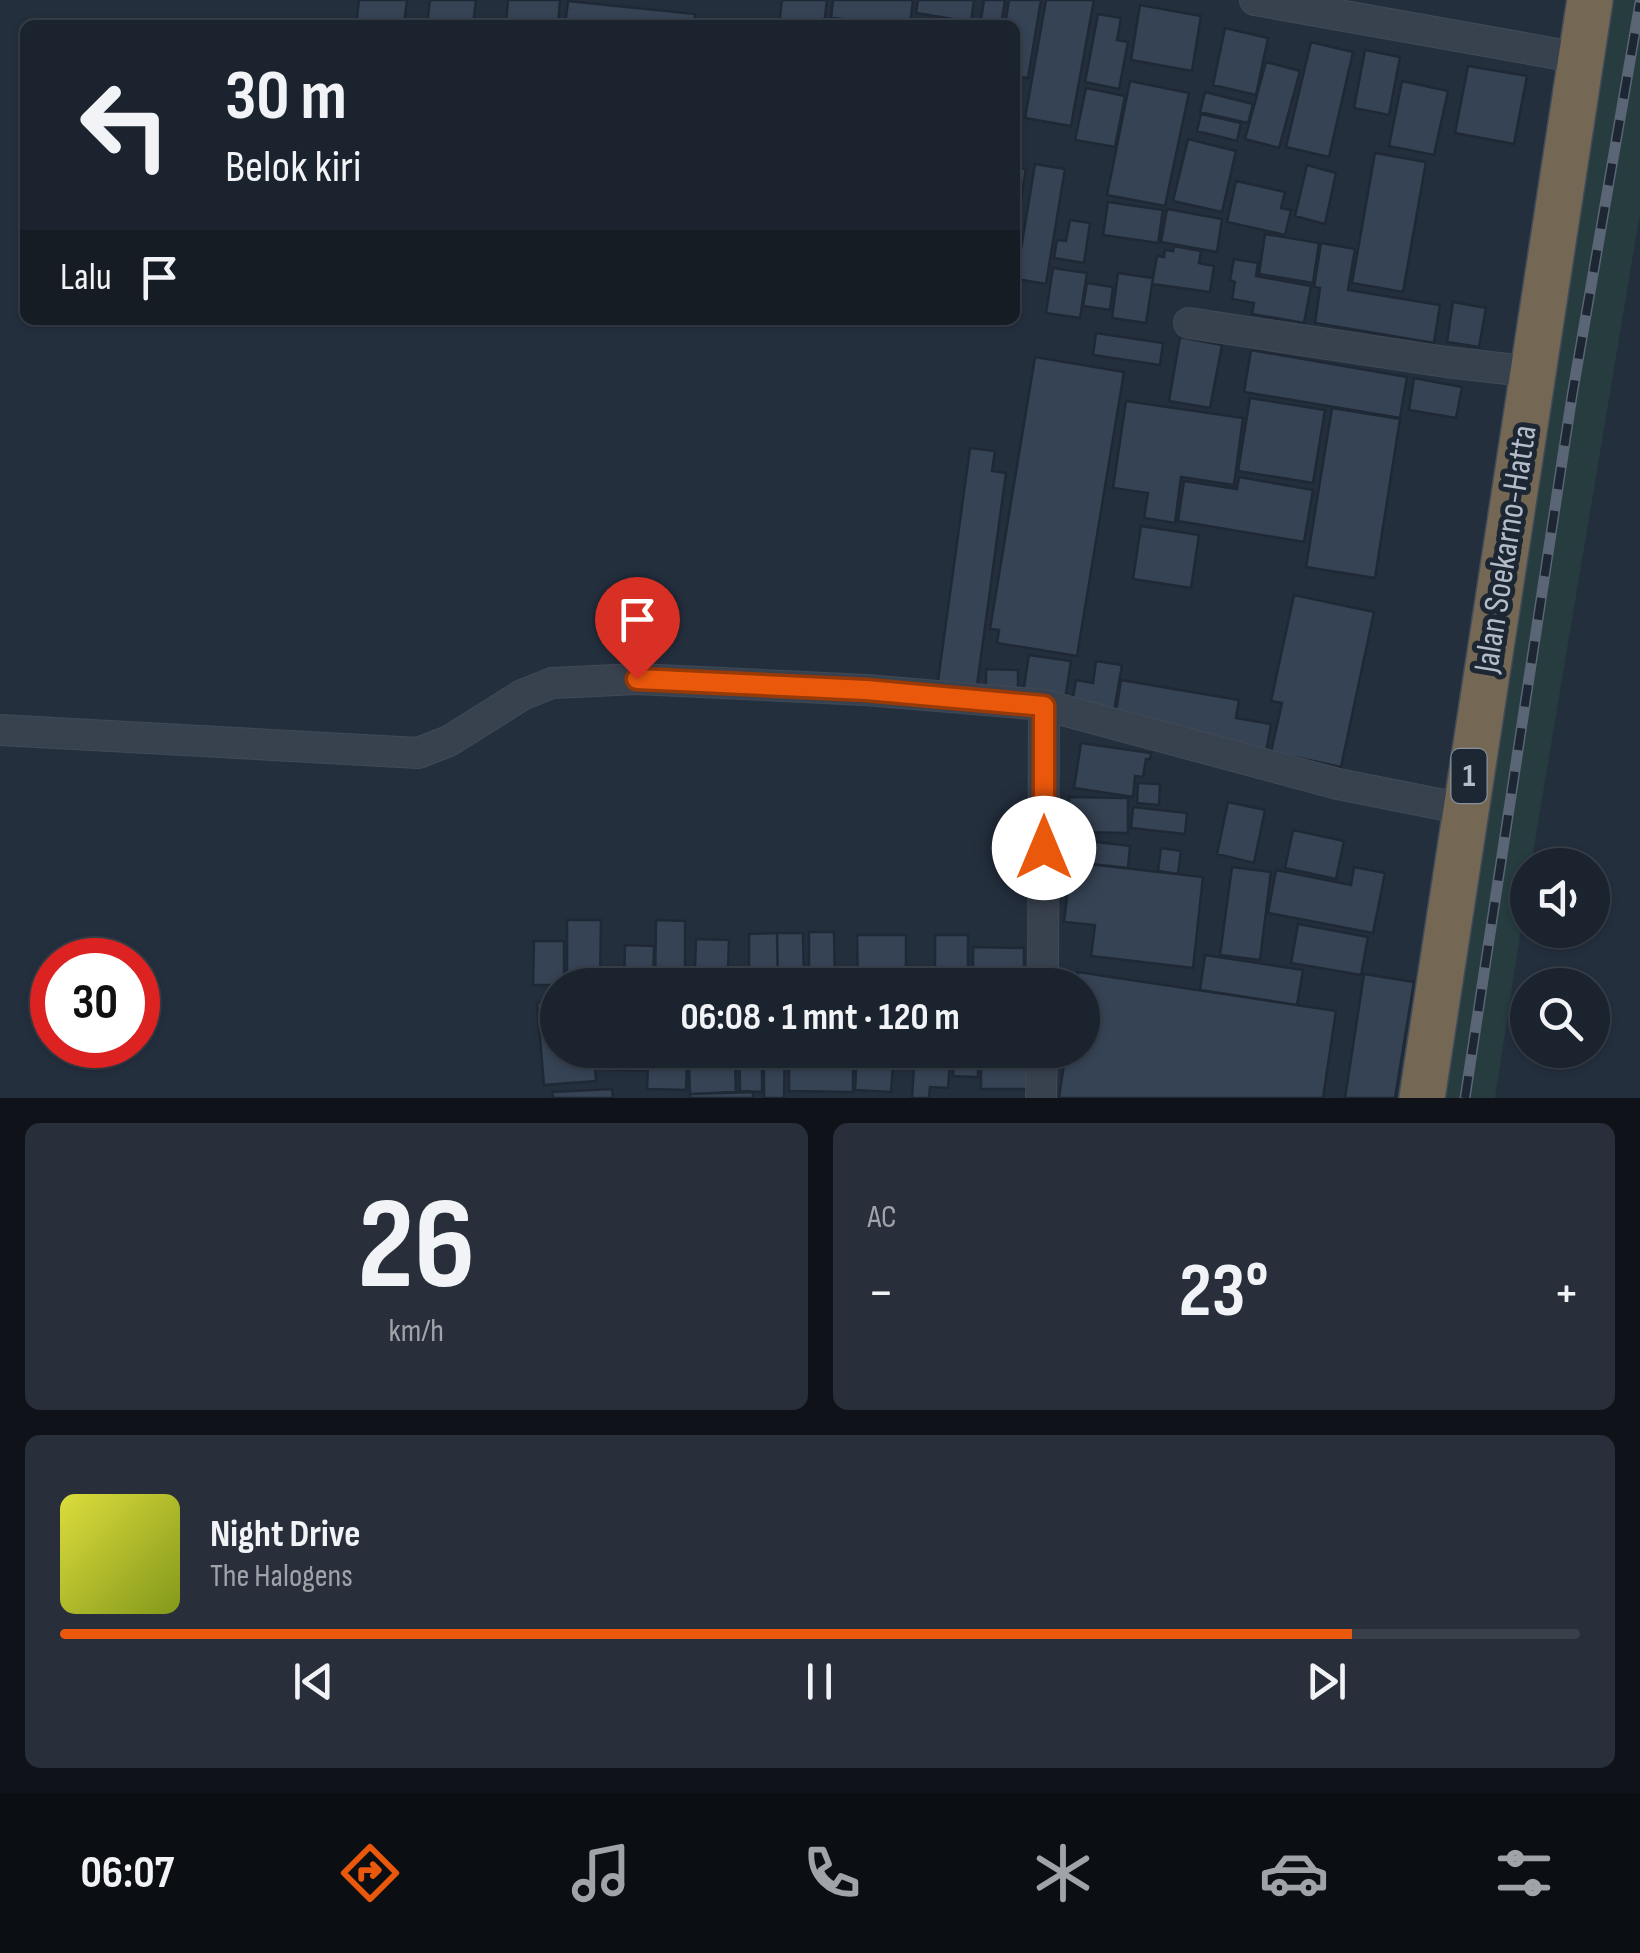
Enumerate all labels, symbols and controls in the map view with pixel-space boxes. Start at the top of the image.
text: 30 m [225,55,347,139]
icon: left [60,60,190,190]
text: Belok kiri [225,140,361,195]
icon: arrive [132,250,187,305]
text: Lalu [60,255,112,300]
street label: Jalan Soekarno-Hatta [1465,422,1547,677]
pin [595,577,680,680]
icon: arrive [610,592,665,647]
road number: 1 [1452,749,1486,803]
position arrow [992,796,1096,900]
map controls [1510,848,1610,1068]
button: sound [1510,848,1610,948]
speed limit sign: 30 [30,938,160,1068]
button: search [1510,968,1610,1068]
text: 06:08 · 1 mnt · 120 m [680,995,960,1040]
text: 26 [357,1169,475,1325]
text: AC [868,1198,896,1237]
text: 23° [1179,1247,1269,1338]
text: − [868,1260,894,1327]
text: + [1553,1260,1580,1327]
text: km/h [389,1312,444,1351]
text: Night Drive [210,1512,361,1557]
text: The Halogens [210,1557,353,1596]
icon: previous [286,1654,341,1709]
icon: pause [792,1654,847,1709]
icon: next [1299,1654,1354,1709]
icon: directions [335,1838,405,1908]
icon: music [566,1838,636,1908]
icon: phone [797,1838,867,1908]
icon: climate [1028,1838,1098,1908]
icon: car [1259,1838,1329,1908]
icon: filters [1489,1838,1559,1908]
text: 06:07 [80,1846,174,1901]

